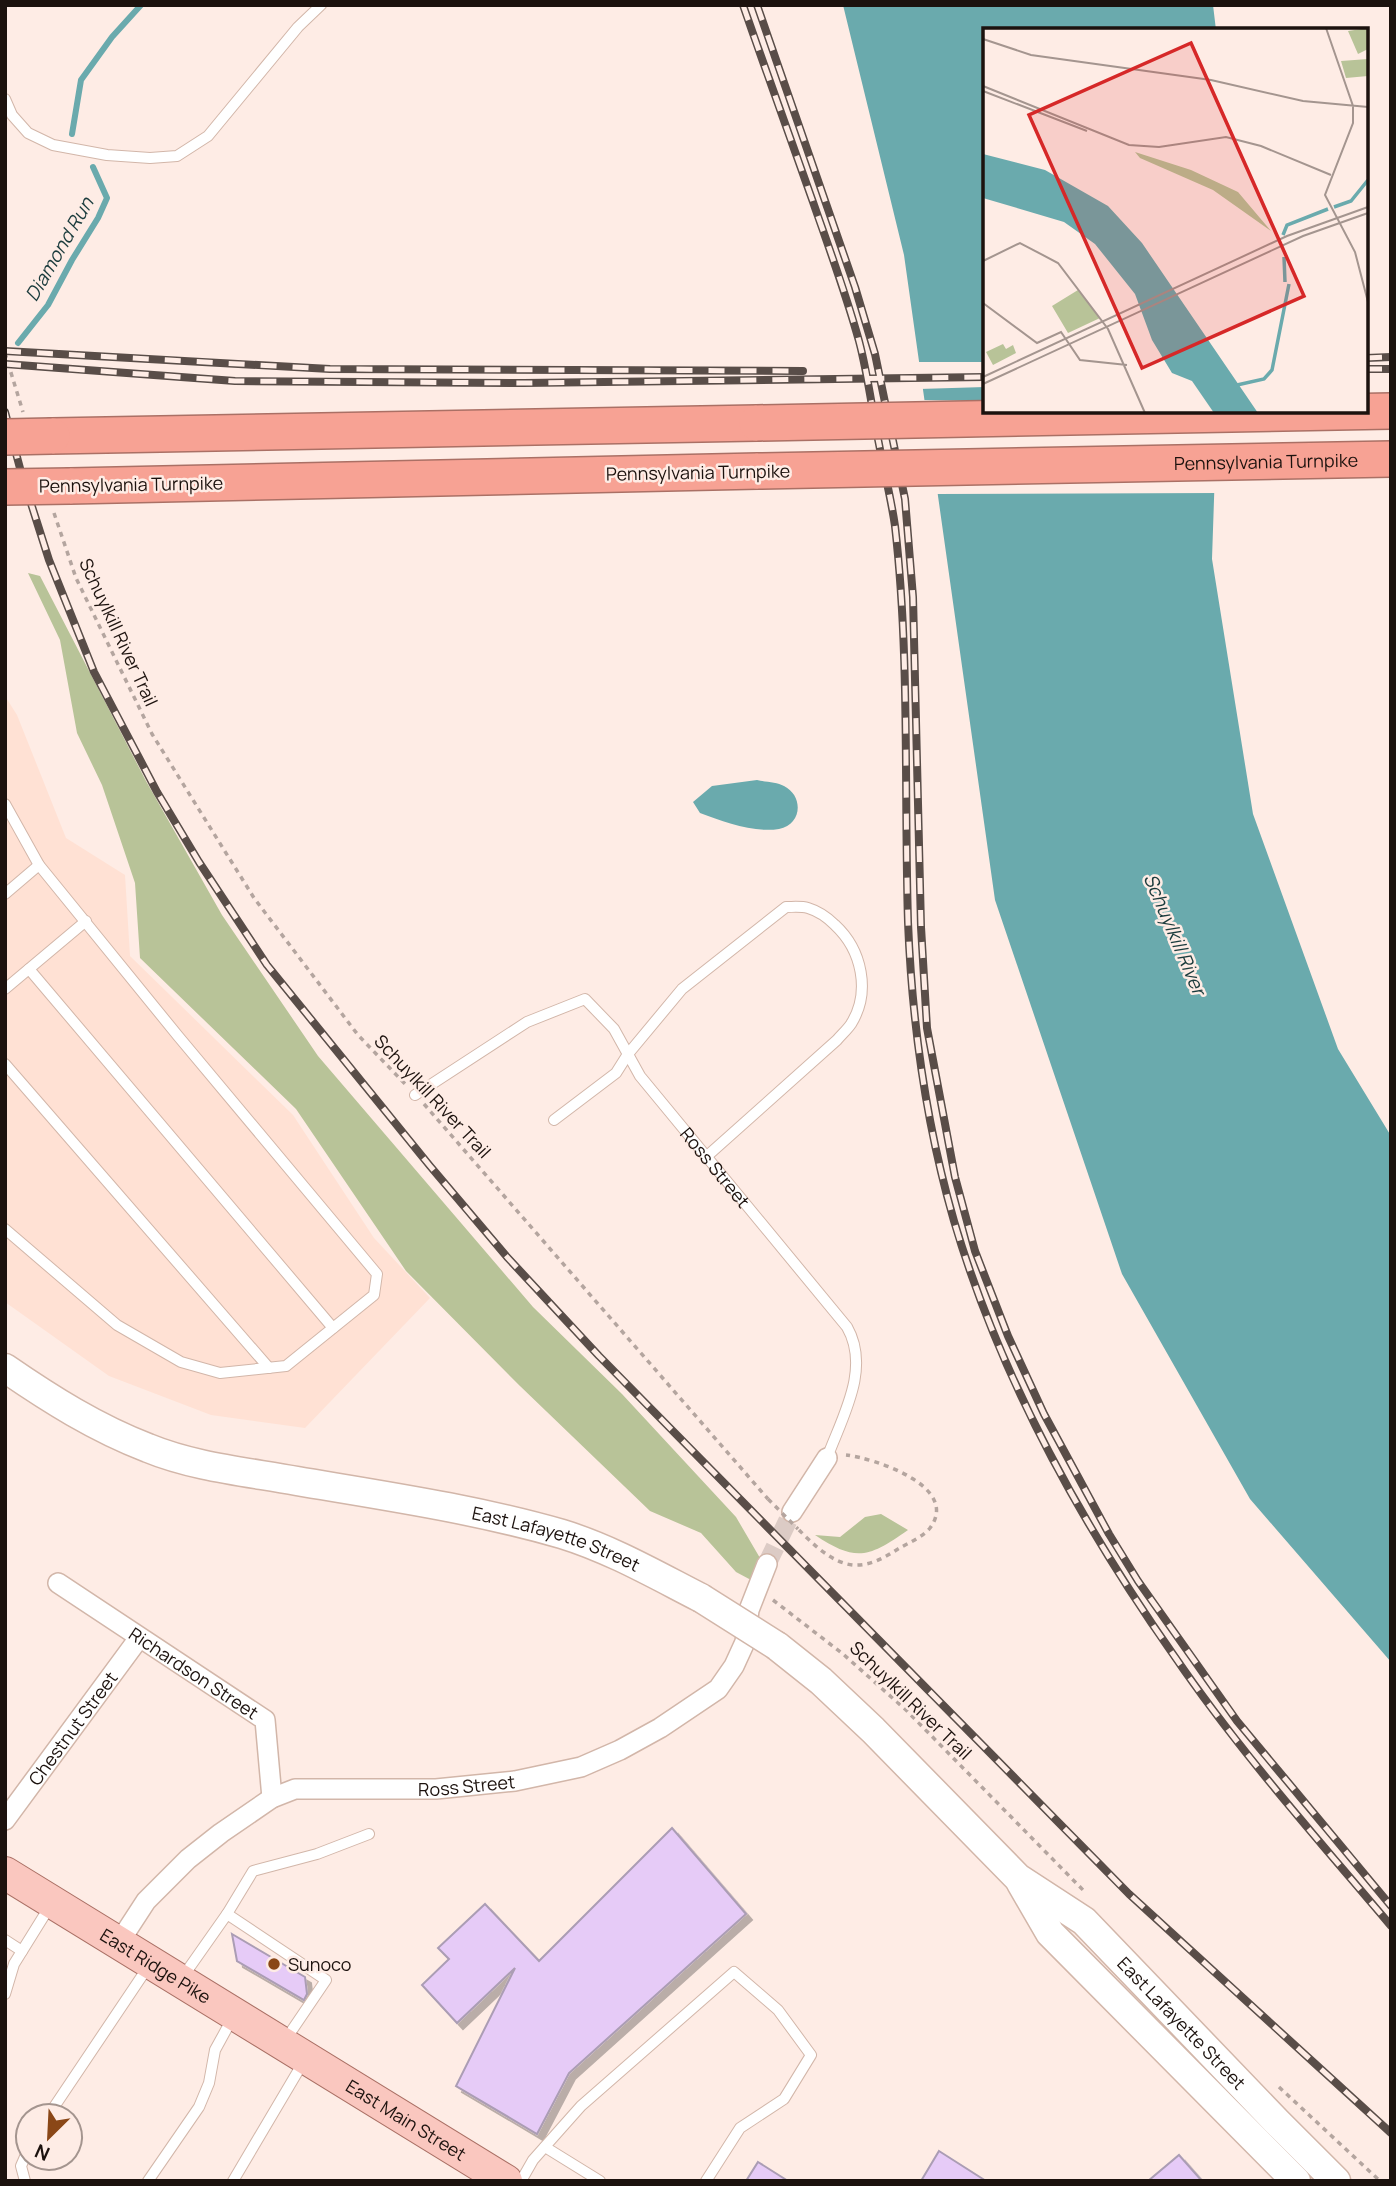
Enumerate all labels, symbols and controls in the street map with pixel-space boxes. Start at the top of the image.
inset map [983,28,1368,413]
water label: Diamond Run [19,192,100,306]
street label: Pennsylvania Turnpike [1174,448,1358,475]
street label: Pennsylvania Turnpike [606,458,790,486]
street label: Pennsylvania Turnpike [39,470,223,498]
street label: Schuylkill River Trail [74,554,164,710]
water label: Schuylkill River [1138,869,1213,1001]
street label: Schuylkill River Trail [369,1029,497,1163]
street label: Ross Street [675,1122,756,1213]
street label: East Lafayette Street [470,1500,644,1577]
street label: Richardson Street [125,1621,263,1725]
street label: Schuylkill River Trail [845,1636,977,1764]
street label: Chestnut Street [23,1666,123,1790]
street label: Ross Street [418,1769,516,1801]
street label: East Ridge Pike [96,1922,216,2009]
street label: East Lafayette Street [1112,1951,1251,2095]
place label: Sunoco [288,1952,351,1976]
marker: Sunoco [266,1956,282,1972]
street label: East Main Street [342,2074,471,2166]
north arrow [14,2102,84,2172]
text: N [31,2138,54,2167]

